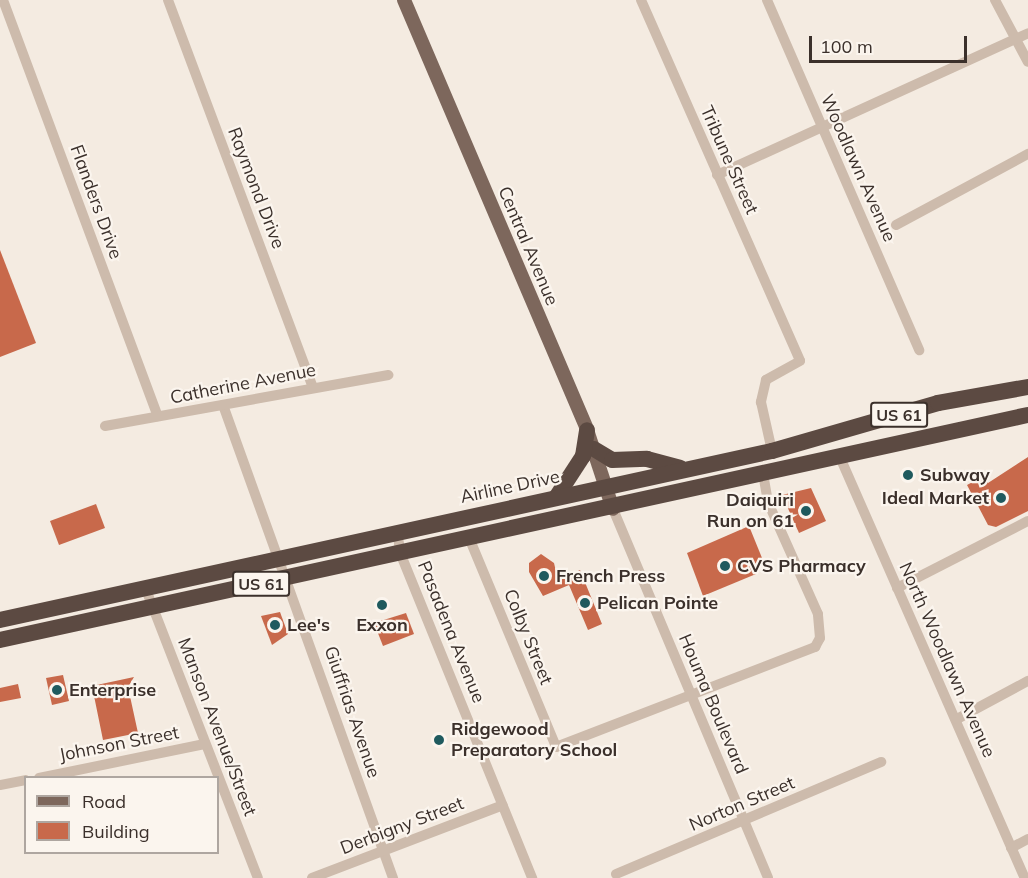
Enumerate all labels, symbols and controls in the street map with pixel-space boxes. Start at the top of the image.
scale bar [812,24,970,62]
text: 100 m [820,35,873,58]
street label: Woodlawn Avenue [816,91,900,245]
street label: Tribune Street [695,102,763,218]
street label: Raymond Drive [223,124,289,252]
street label: Flanders Drive [65,142,127,262]
street label: Central Avenue [493,183,563,309]
street label: Catherine Avenue [168,359,318,409]
road number: US 61 [869,402,929,428]
place label: Subway [920,464,990,486]
street label: Airline Drive [458,466,562,508]
marker: Subway [901,468,915,482]
place label: Ideal Market [882,487,989,509]
place label: Daiquiri Run on 61 [707,490,794,532]
marker: Ideal Market [994,491,1008,505]
marker: Daiquiri Run on 61 [799,504,813,518]
place label: CVS Pharmacy [737,555,866,577]
street label: Pasadena Avenue [413,558,489,706]
marker: CVS Pharmacy [718,559,732,573]
street label: North Woodlawn Avenue [894,559,1000,761]
place label: French Press [556,565,665,587]
marker: French Press [537,569,551,583]
road number: US 61 [231,571,291,597]
street label: Colby Street [499,586,557,688]
place label: Pelican Pointe [597,592,718,614]
marker: Pelican Pointe [578,596,592,610]
marker: Exxon [375,598,389,612]
place label: Lee's [287,614,330,636]
place label: Exxon [356,614,408,636]
marker: Lee's [268,618,282,632]
street label: Houma Boulevard [674,631,752,777]
street label: Manson Avenue/Street [173,635,261,819]
street label: Giuffrias Avenue [319,643,385,781]
place label: Enterprise [69,679,156,701]
marker: Enterprise [50,683,64,697]
place label: Ridgewood Preparatory School [451,719,617,762]
street label: Johnson Street [57,722,181,766]
marker: Ridgewood Preparatory School [432,733,446,747]
street label: Norton Street [686,772,798,836]
legend [24,776,219,854]
text: Road [82,790,126,813]
street label: Derbigny Street [337,793,467,859]
text: Building [82,820,150,843]

